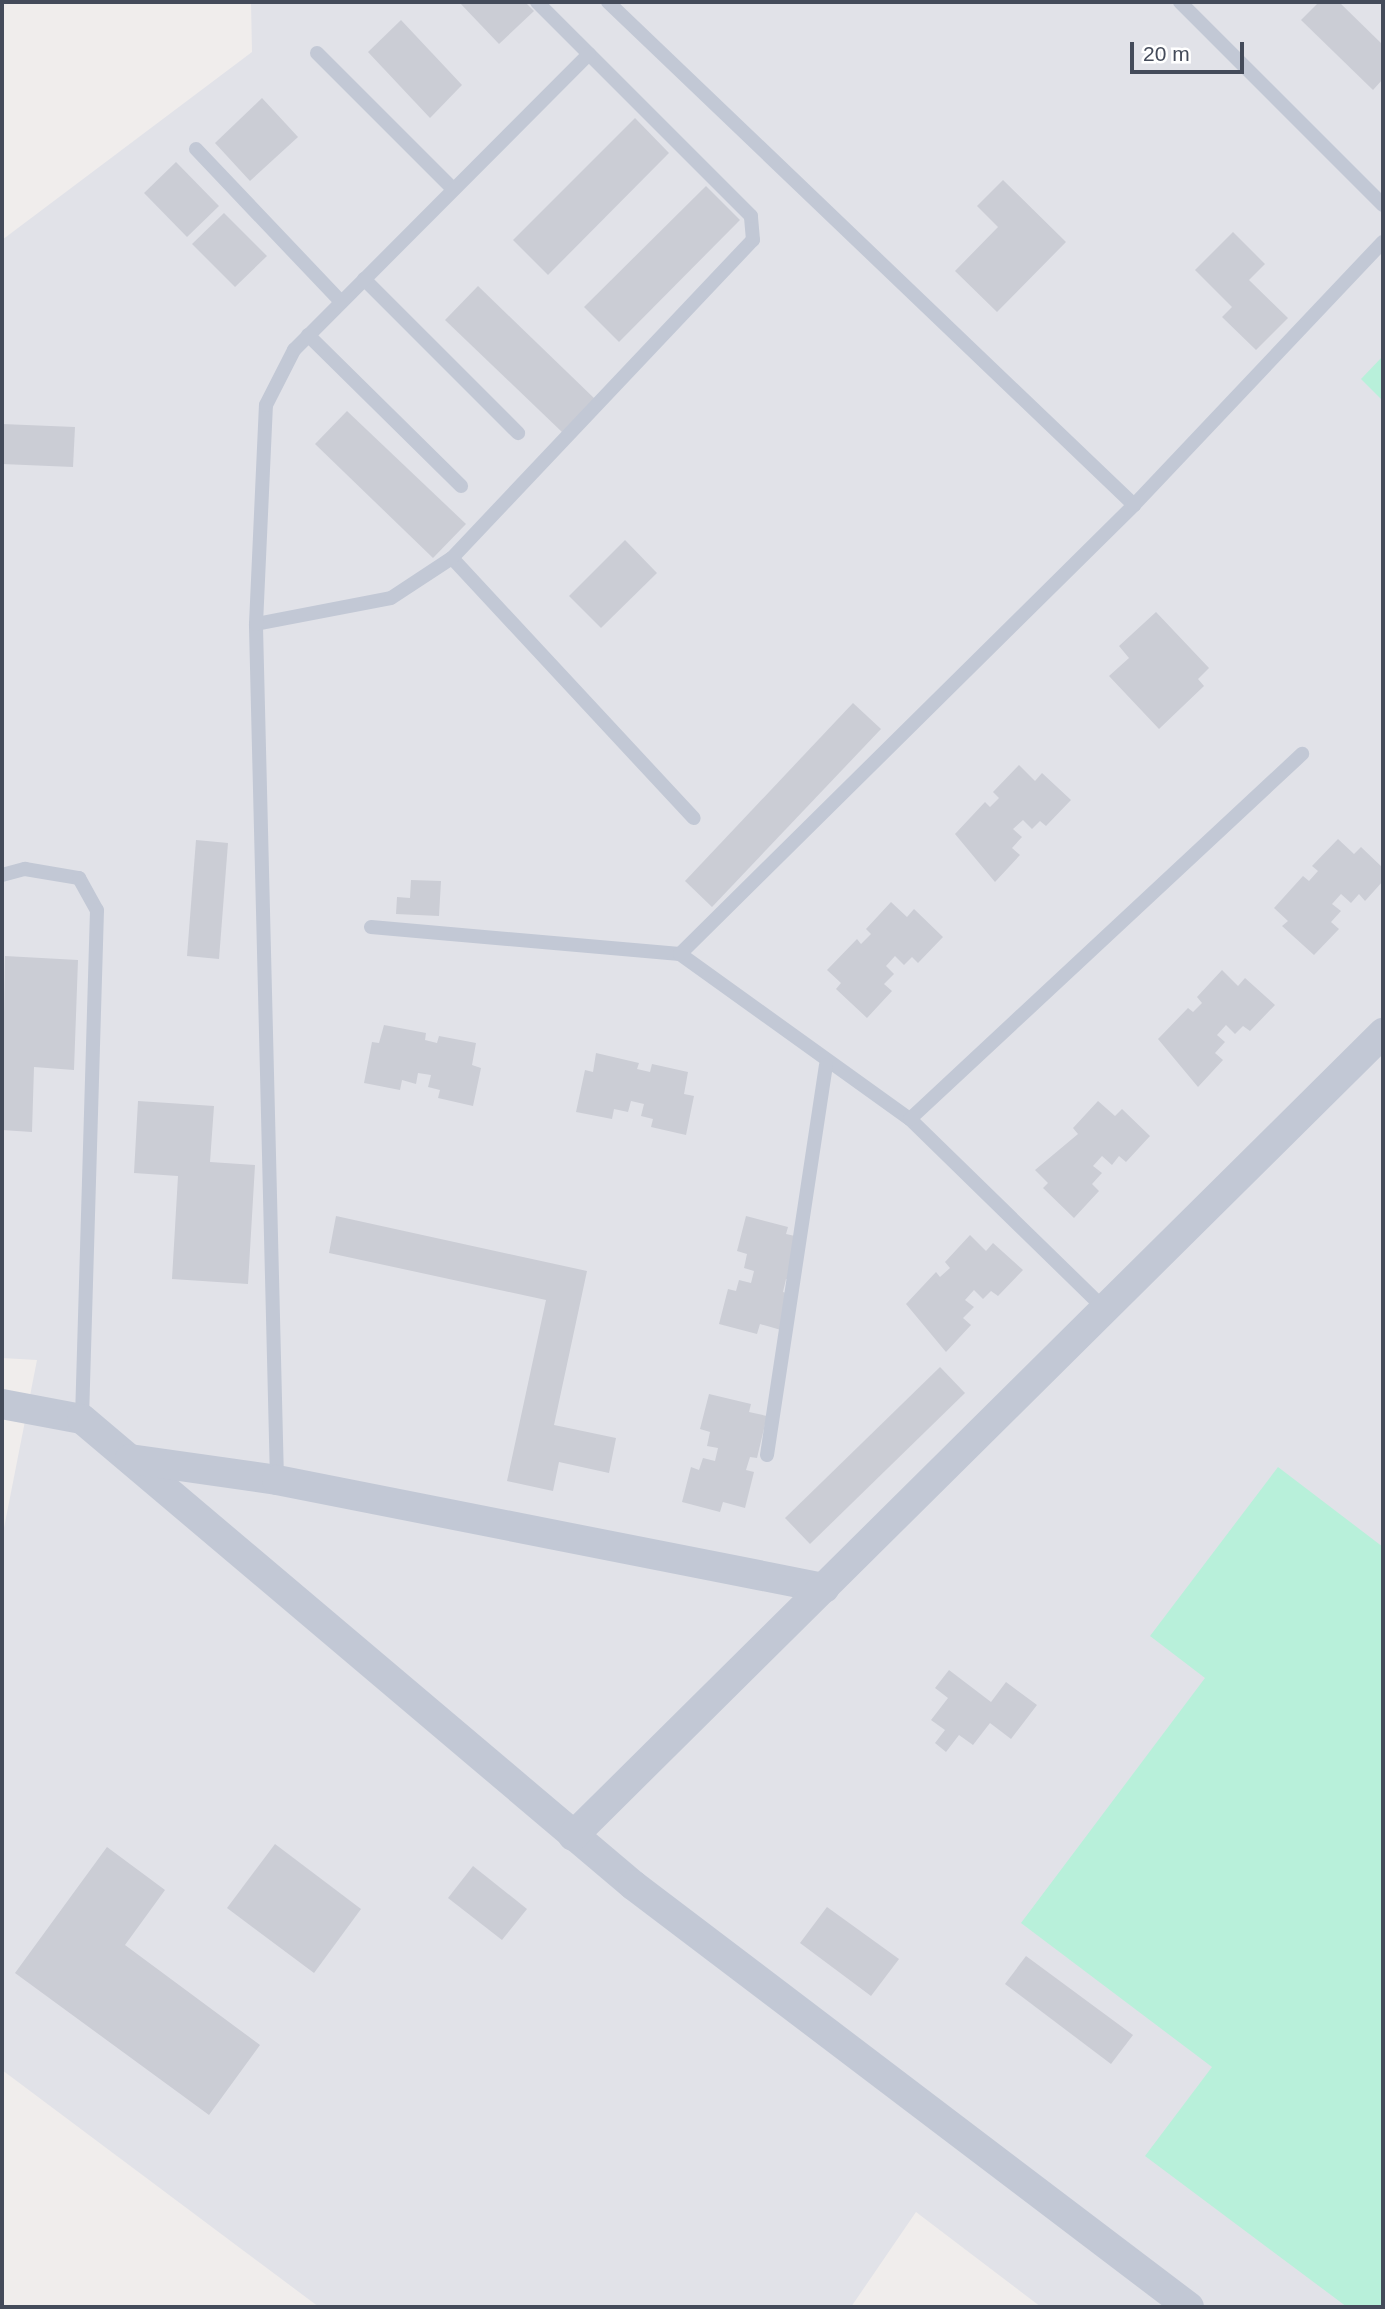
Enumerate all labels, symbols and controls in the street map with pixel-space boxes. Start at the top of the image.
scale bar [1133,28,1247,72]
text: 20 m [1143,42,1190,65]

